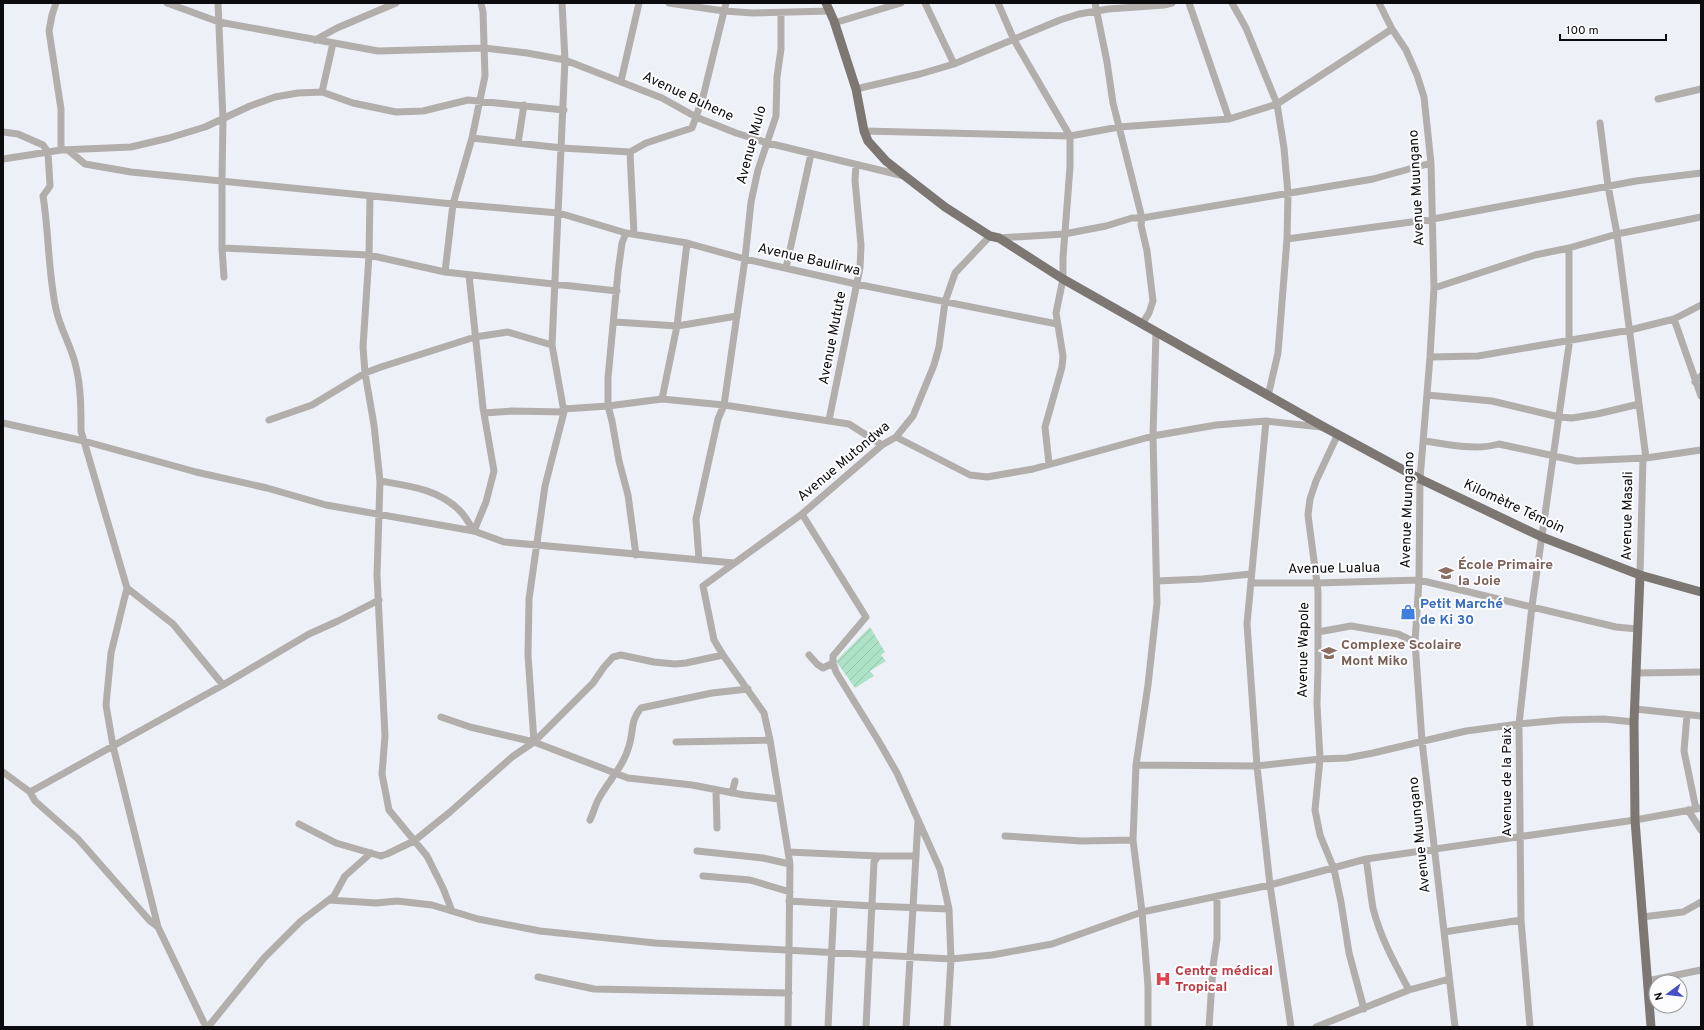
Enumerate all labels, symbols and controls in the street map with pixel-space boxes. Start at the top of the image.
scale bar [1560,16,1666,42]
text: 100 m [1566,23,1599,39]
street label: Avenue Buhene [640,68,736,126]
street label: Avenue Mulo [733,104,771,186]
street label: Avenue Muungano [1405,129,1429,247]
street label: Avenue Baulirwa [756,240,862,280]
street label: Avenue Mutute [816,290,850,386]
street label: Avenue Mutondwa [794,418,894,506]
street label: Avenue Muungano [1397,451,1419,569]
street label: Avenue Masali [1619,471,1637,561]
street label: Kilomètre Témoin [1461,476,1567,538]
place label: École Primaire la Joie [1458,556,1553,590]
street label: Avenue Lualua [1288,560,1380,578]
school or university icon: École Primaire la Joie [1437,564,1455,582]
place label: Petit Marché de Ki 30 [1420,596,1503,629]
street label: Avenue Wapole [1295,602,1313,698]
shop icon: Petit Marché de Ki 30 [1399,603,1417,621]
place label: Complexe Scolaire Mont Miko [1341,637,1462,670]
school or university icon: Complexe Scolaire Mont Miko [1320,644,1338,662]
street label: Avenue de la Paix [1499,727,1516,837]
street label: Avenue Muungano [1405,776,1435,894]
place label: Centre médical Tropical [1175,963,1273,996]
hospital icon: Centre médical Tropical [1154,970,1172,988]
north arrow [1648,974,1688,1014]
text: N [1652,991,1667,1002]

